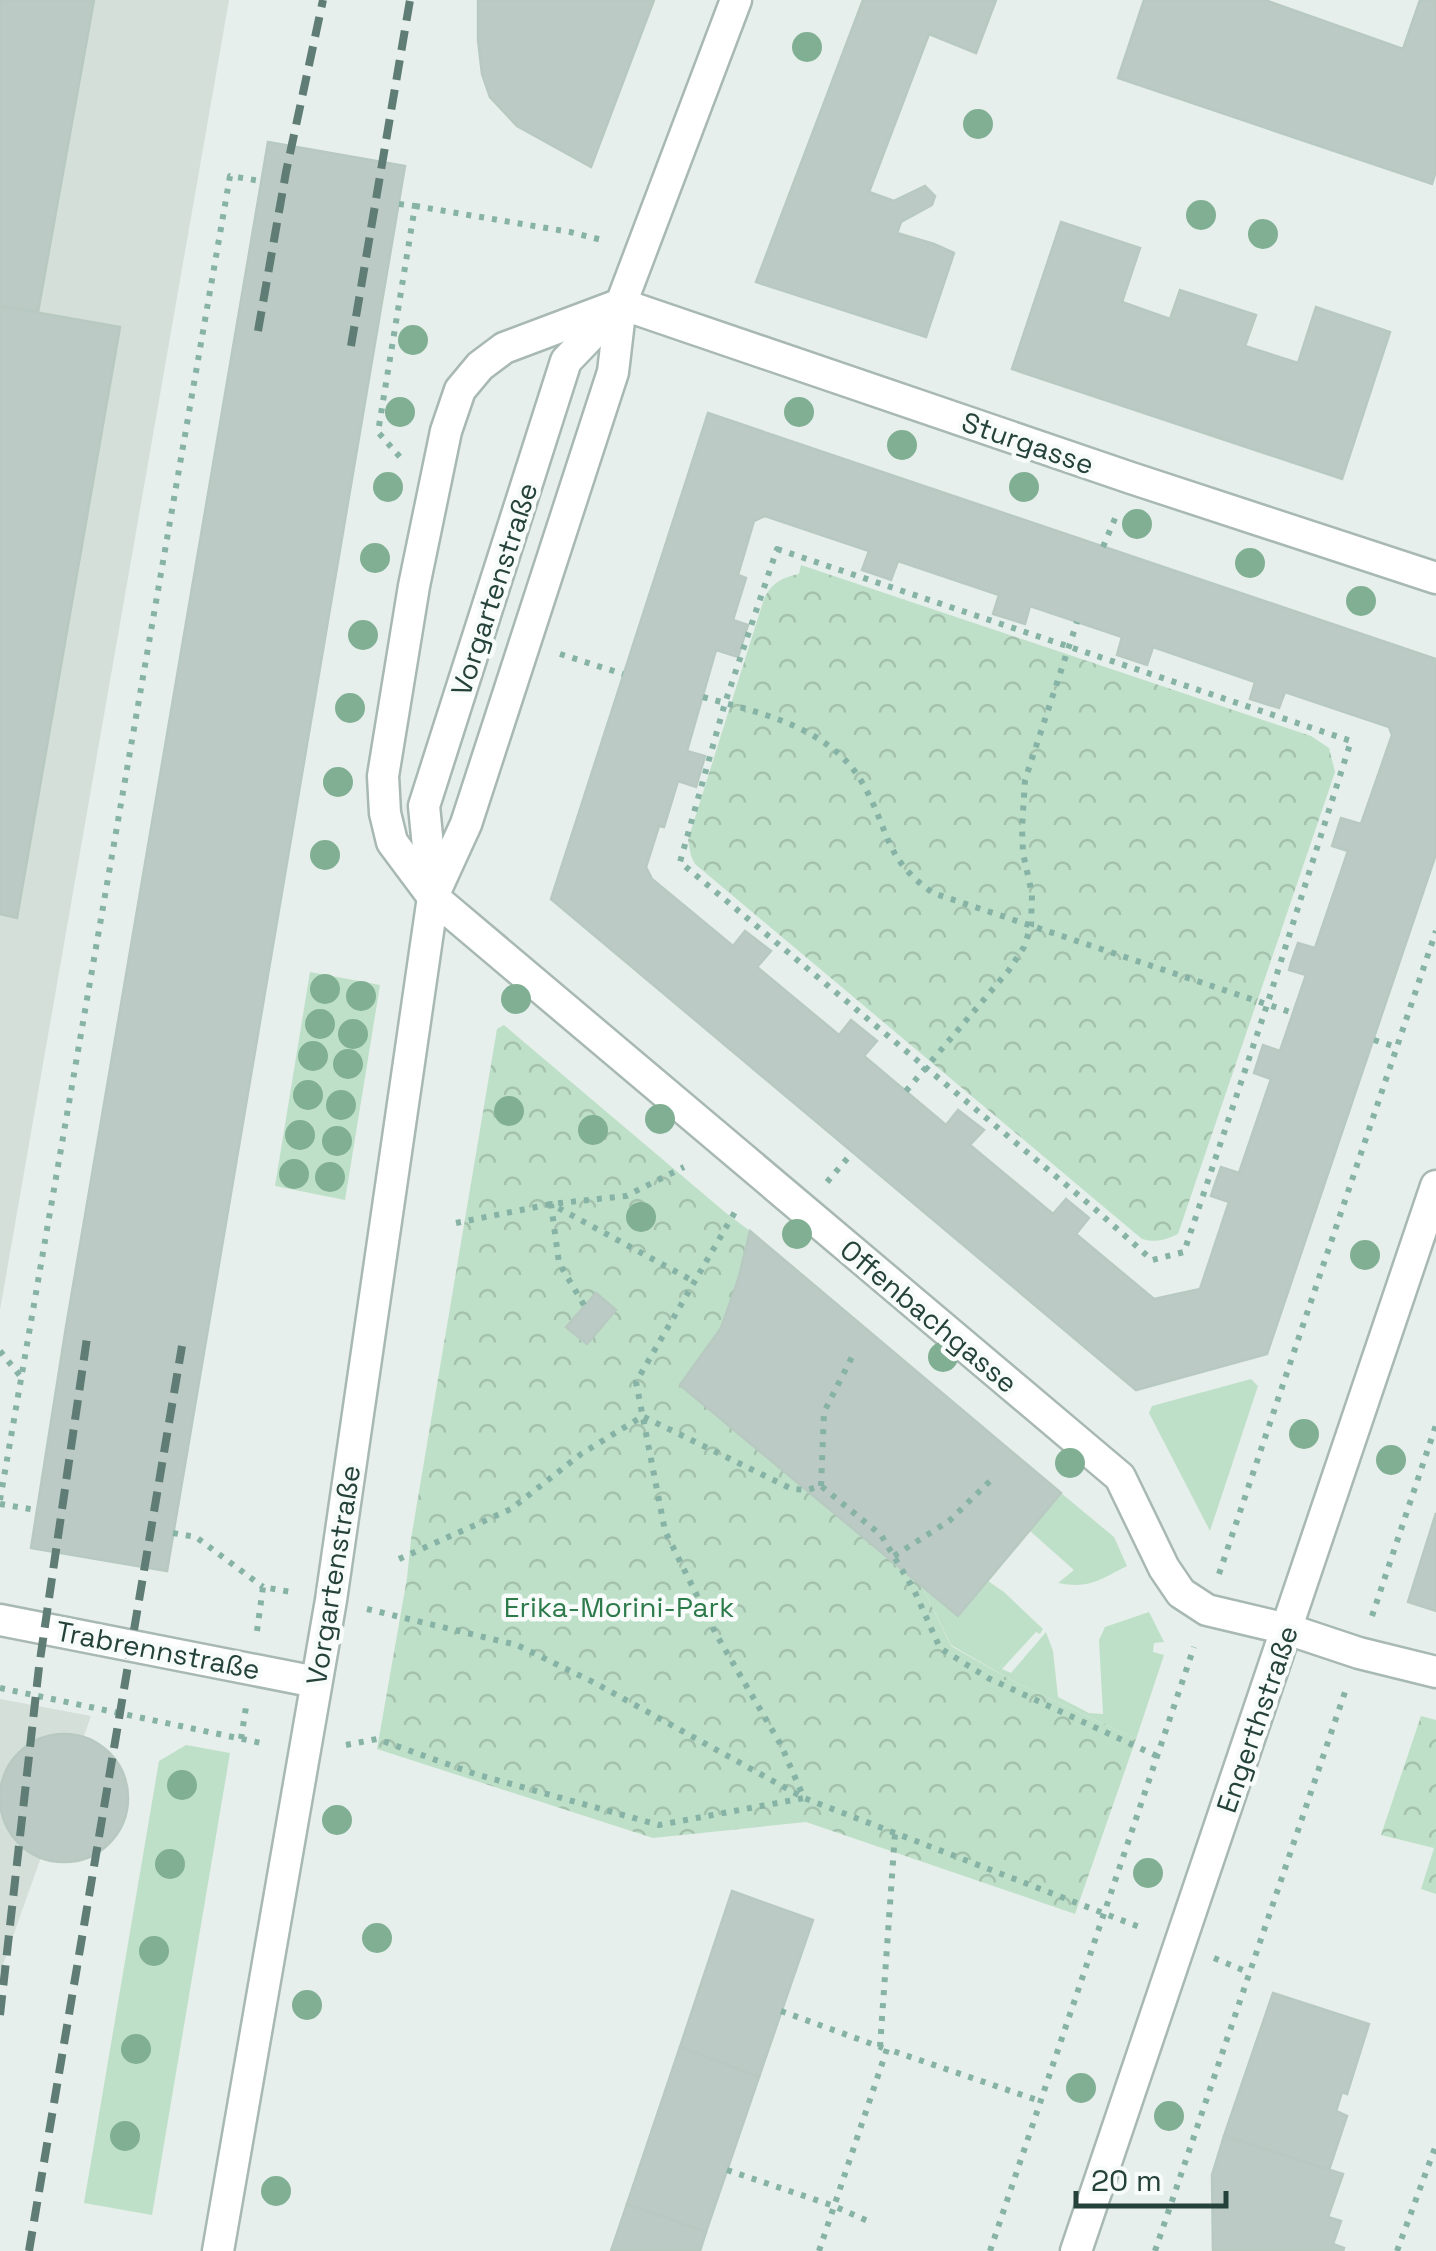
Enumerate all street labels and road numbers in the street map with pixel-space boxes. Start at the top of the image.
street label: Sturgasse [957,404,1099,482]
street label: Vorgartenstraße [443,478,545,700]
street label: Offenbachgasse [833,1231,1025,1401]
street label: Vorgartenstraße [298,1463,368,1687]
street label: Trabrennstraße [53,1613,263,1687]
street label: Engerthstraße [1208,1621,1306,1817]

